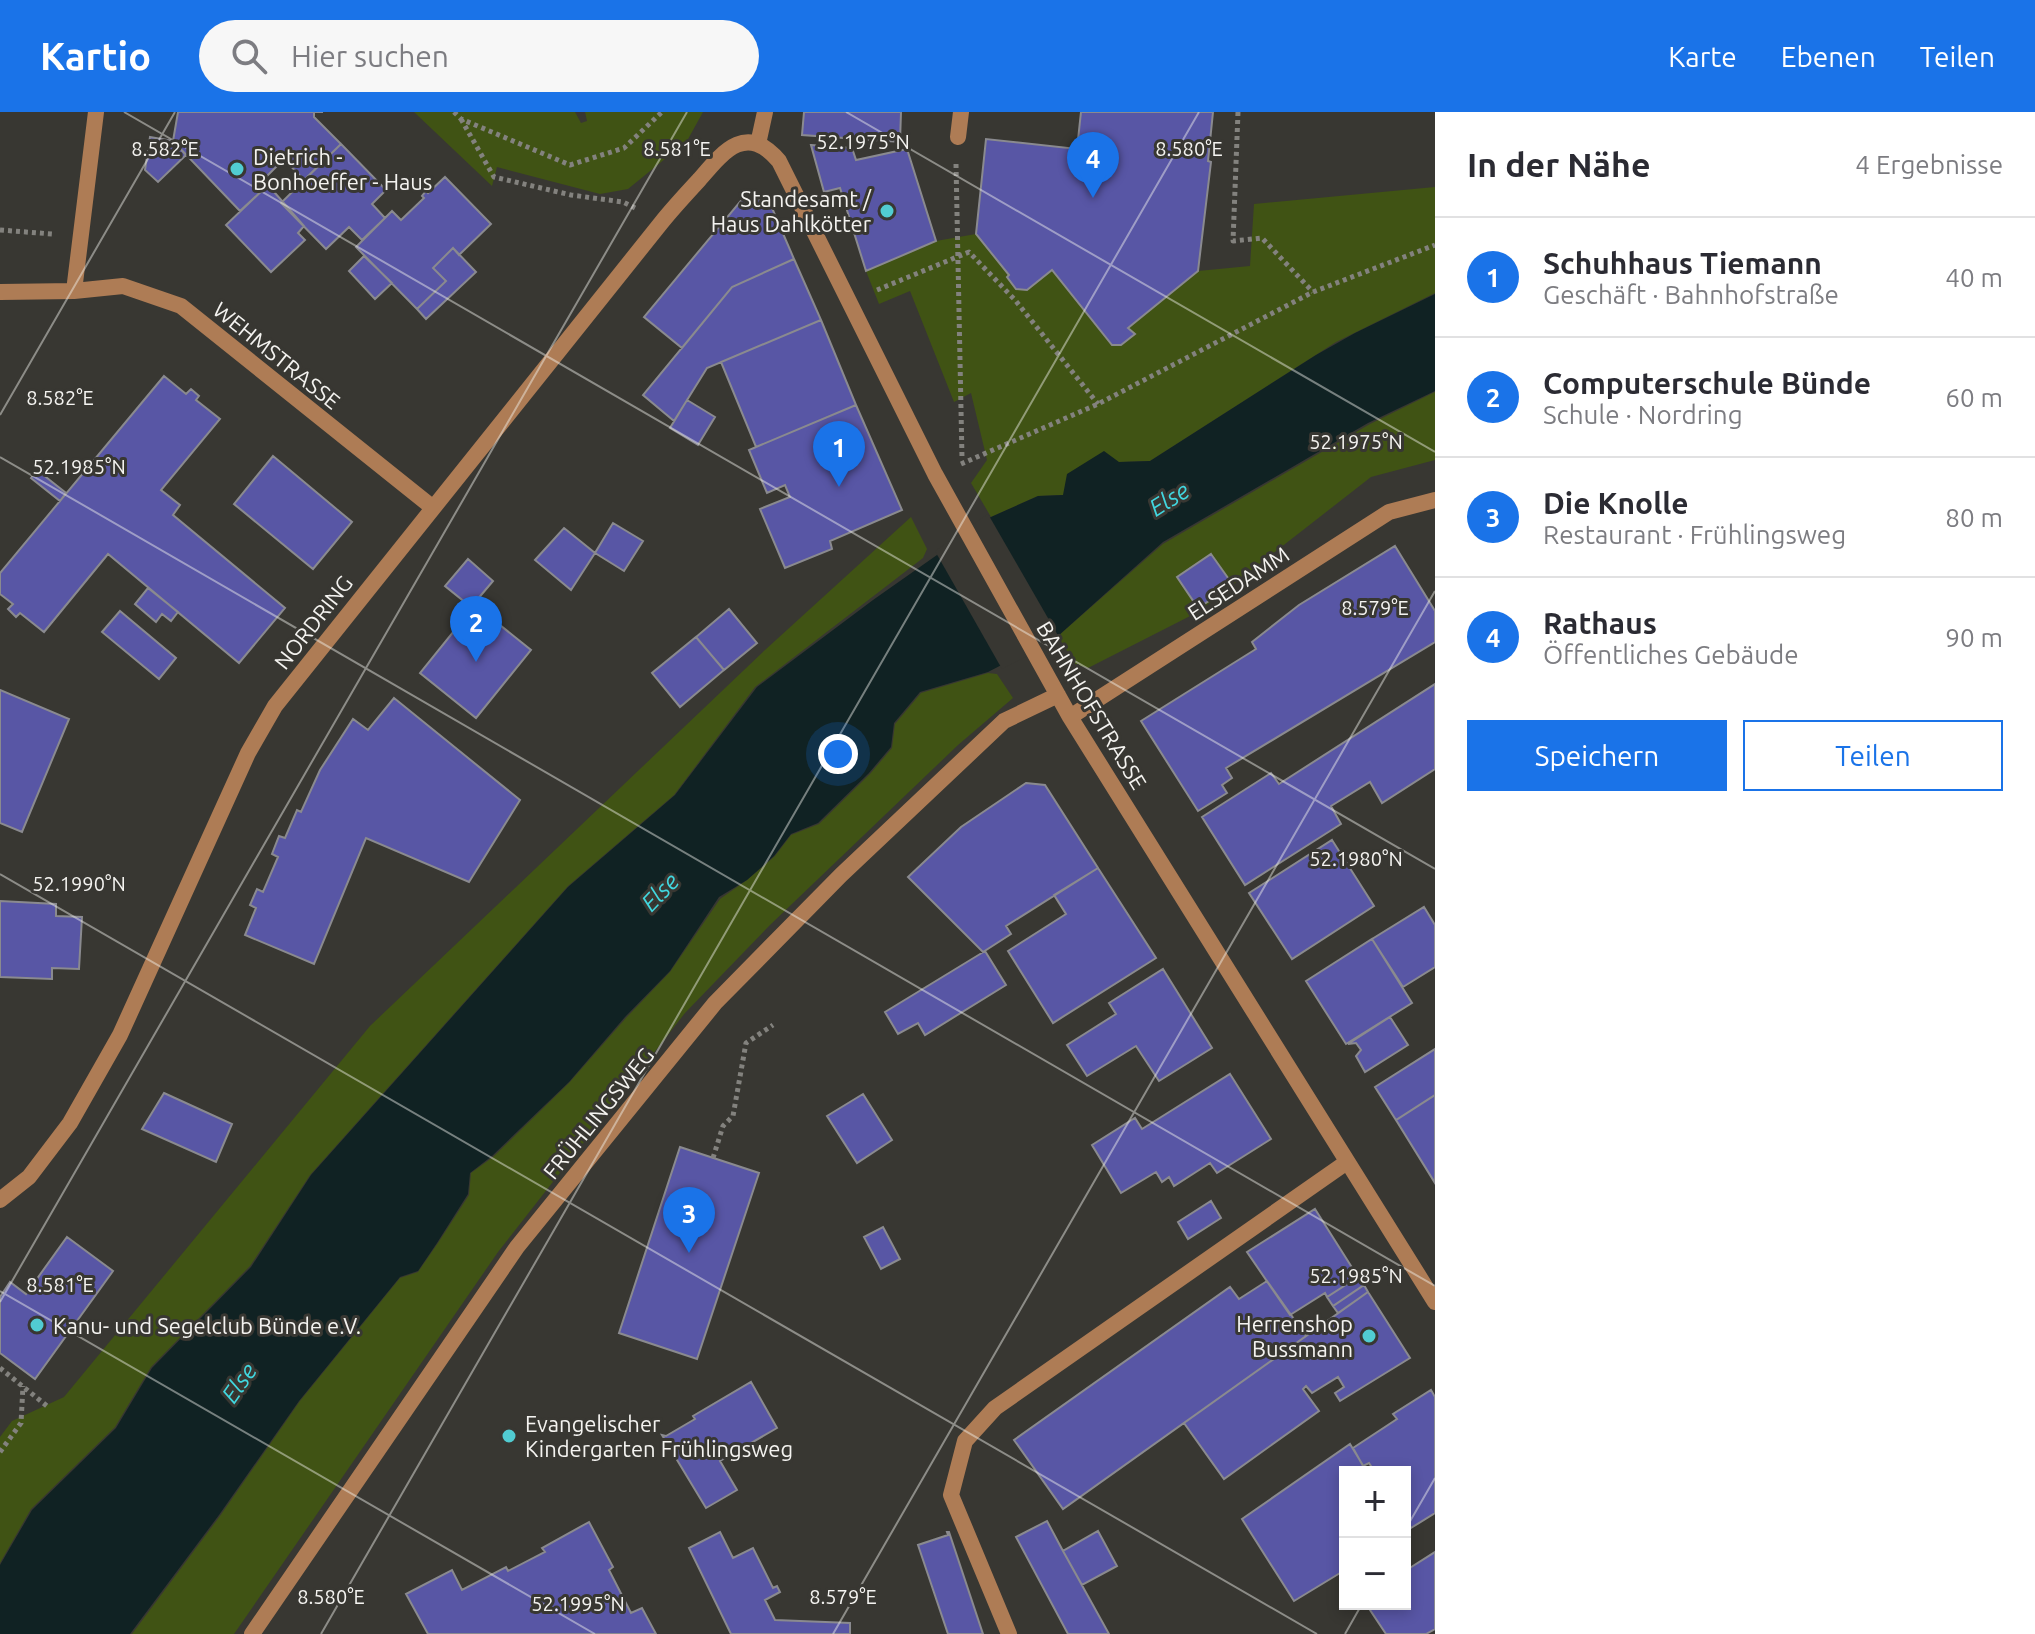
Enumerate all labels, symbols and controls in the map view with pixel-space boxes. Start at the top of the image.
search box [199,20,759,92]
icon: search [227,34,271,78]
text: Kartio [40,35,151,77]
text: Hier suchen [291,39,449,73]
text: Karte [1668,41,1737,72]
text: Ebenen [1781,41,1876,72]
text: Teilen [1920,41,1995,72]
text: 52.1975°N [816,130,910,153]
pin: 4 [1067,132,1119,198]
text: 8.582°E [131,137,199,160]
text: 8.581°E [643,137,711,160]
text: 8.580°E [1155,137,1223,160]
place label: Dietrich - Bonhoeffer - Haus [253,144,432,194]
text: In der Nähe [1467,145,1650,183]
text: 4 Ergebnisse [1855,150,2003,179]
marker: Dietrich - Bonhoeffer - Haus [228,160,246,178]
place label: Standesamt / Haus Dahlkötter [711,186,872,236]
marker: Standesamt / Haus Dahlkötter [878,202,896,220]
text: Schuhhaus Tiemann [1543,246,1822,280]
text: 1 [1486,263,1500,292]
text: 40 m [1945,263,2003,292]
text: Geschäft · Bahnhofstraße [1543,280,1839,309]
street label: WEHMSTRASSE [209,296,345,414]
text: Computerschule Bünde [1543,366,1871,400]
text: 2 [1486,383,1500,412]
text: 60 m [1945,383,2003,412]
text: 8.582°E [26,386,94,409]
text: Schule · Nordring [1543,400,1743,429]
pin: 1 [813,421,865,487]
text: 52.1975°N [1309,430,1403,453]
text: 52.1985°N [32,455,126,478]
water label: Else [1144,476,1194,522]
text: Die Knolle [1543,486,1689,520]
text: 3 [1486,503,1500,532]
text: 80 m [1945,503,2003,532]
text: Restaurant · Frühlingsweg [1543,520,1846,549]
street label: ELSEDAMM [1183,541,1293,625]
street label: NORDRING [269,570,357,674]
pin: 2 [450,596,502,662]
text: 8.579°E [1341,596,1409,619]
text: Rathaus [1543,606,1657,640]
street label: BAHNHOFSTRASSE [1032,617,1152,793]
text: 4 [1486,623,1500,652]
text: 90 m [1945,623,2003,652]
text: Öffentliches Gebäude [1543,640,1799,669]
button: Speichern [1467,720,1727,791]
button: Teilen [1743,720,2003,791]
your location [818,734,858,774]
text: 52.1980°N [1309,847,1403,870]
water label: Else [636,868,684,916]
text: 52.1990°N [32,872,126,895]
street label: FRÜHLINGSWEG [538,1042,658,1184]
pin: 3 [663,1187,715,1253]
text: 52.1985°N [1309,1264,1403,1287]
text: 8.581°E [26,1273,94,1296]
place label: Herrenshop Bussmann [1236,1311,1353,1361]
place label: Kanu- und Segelclub Bünde e.V. [53,1313,361,1338]
marker: Kanu- und Segelclub Bünde e.V. [28,1316,46,1334]
marker: Herrenshop Bussmann [1360,1327,1378,1345]
water label: Else [216,1358,262,1408]
place label: Evangelischer Kindergarten Frühlingsweg [525,1411,793,1461]
marker: Evangelischer Kindergarten Frühlingsweg [500,1427,518,1445]
map controls [1339,1466,1411,1610]
button: + [1339,1466,1411,1538]
button: − [1339,1538,1411,1610]
text: 8.580°E [297,1585,365,1608]
text: 8.579°E [809,1585,877,1608]
text: 52.1995°N [531,1592,625,1615]

